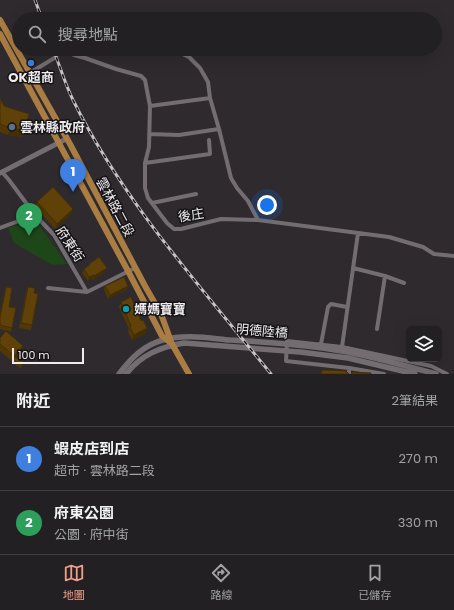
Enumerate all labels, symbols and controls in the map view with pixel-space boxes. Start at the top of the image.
search box [12,12,442,56]
icon: search [26,23,48,45]
text: 搜尋地點 [58,24,118,45]
marker: OK超商 [26,58,36,68]
place label: OK超商 [8,68,54,87]
place label: 雲林縣政府 [20,118,85,137]
marker: 雲林縣政府 [7,122,17,132]
pin: 1 [60,159,86,192]
street label: 雲林路二段 [91,174,139,240]
your location [257,195,277,215]
pin: 2 [16,203,42,236]
street label: 後庄 [177,204,205,226]
street label: 府東街 [51,222,89,266]
place label: 媽媽寶寶 [134,300,186,319]
marker: 媽媽寶寶 [121,304,131,314]
street label: 明德陸橋 [235,319,289,343]
map controls [406,326,442,362]
button: layers [406,326,442,362]
scale bar [12,346,84,365]
text: 100 m [18,347,50,363]
text: 附近 [16,389,50,413]
text: 2筆結果 [392,391,438,410]
text: 蝦皮店到店 [54,438,129,459]
text: 1 [27,449,31,468]
text: 270 m [398,449,438,468]
text: 超市 · 雲林路二段 [54,461,155,480]
text: 府東公園 [54,502,114,523]
text: 2 [25,513,33,532]
text: 330 m [398,513,438,532]
text: 公園 · 府中街 [54,525,129,544]
tab: 地圖 [63,562,85,604]
tab: 路線 [210,562,232,604]
tab: 已儲存 [358,562,391,604]

